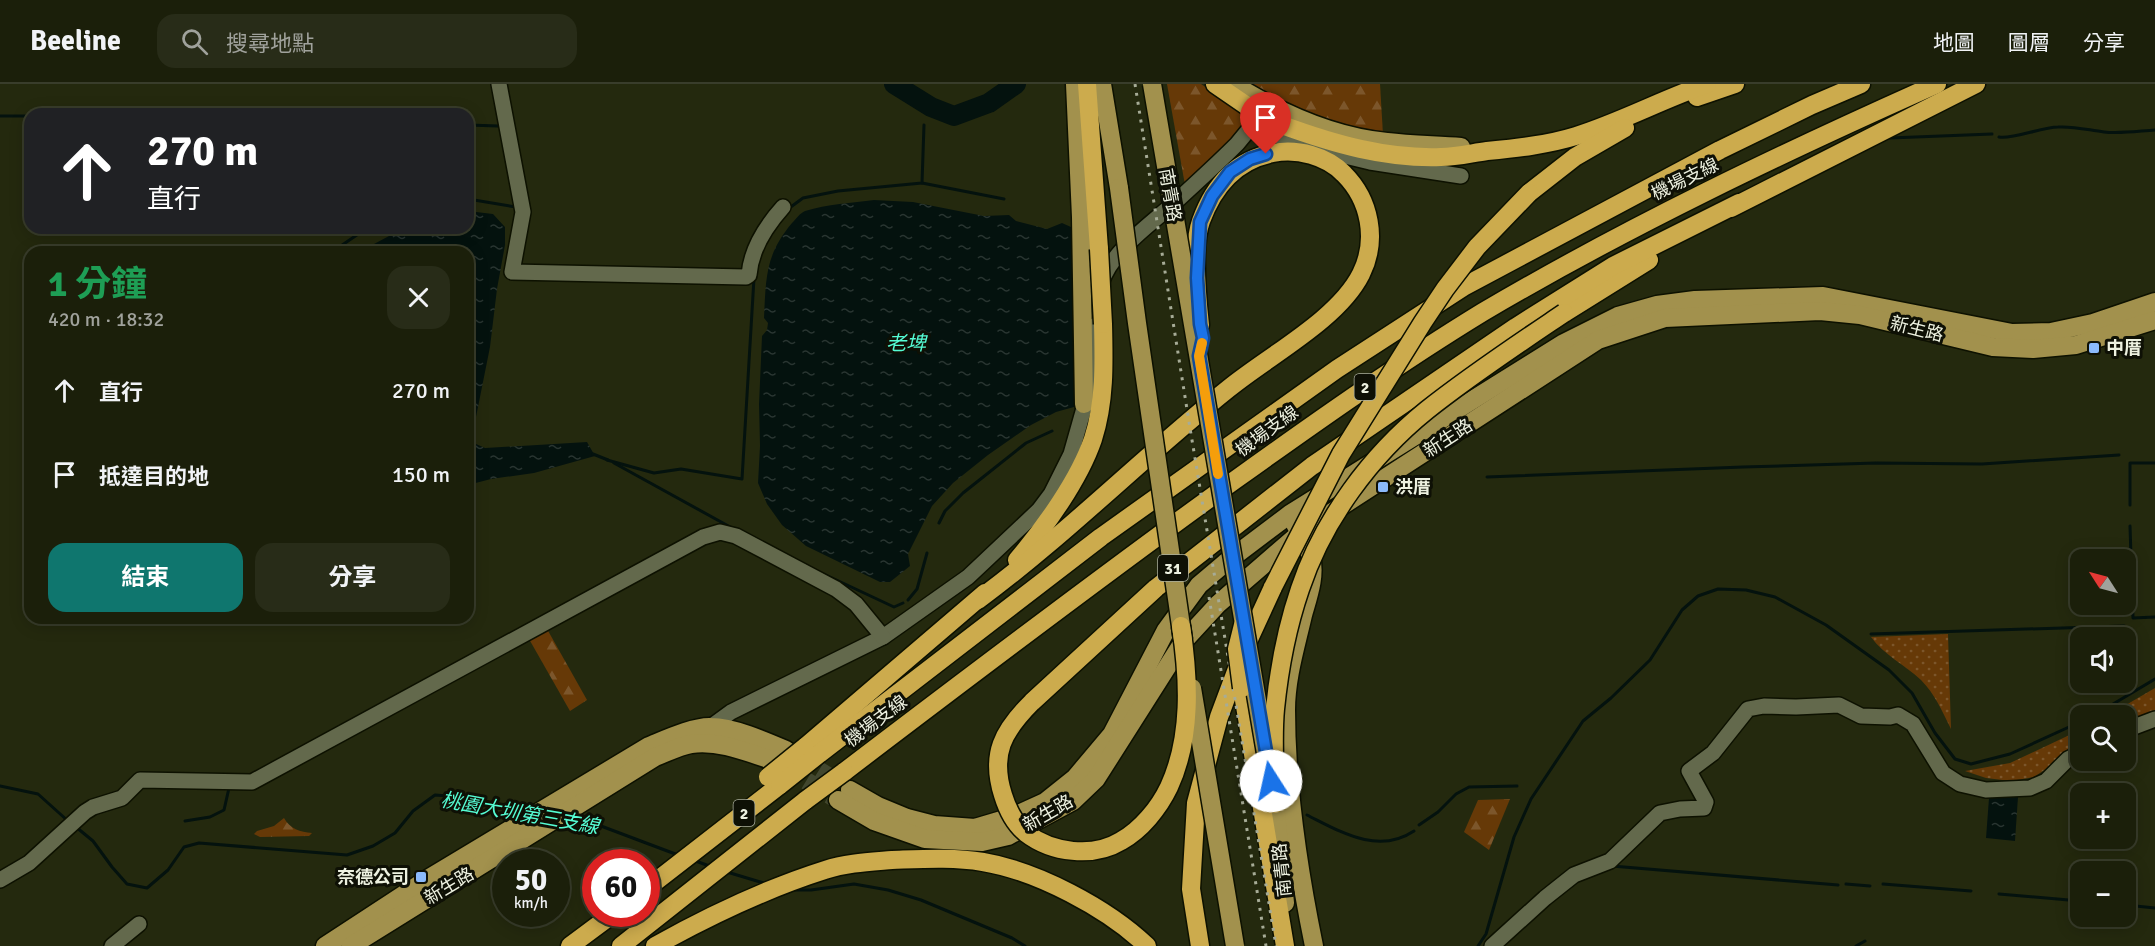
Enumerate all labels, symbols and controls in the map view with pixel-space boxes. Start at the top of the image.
search box [157,14,577,68]
text: Beeline [30,24,121,58]
icon: search [178,25,211,58]
text: 搜尋地點 [226,30,314,57]
text: 地圖 [1933,30,1975,56]
text: 圖層 [2008,30,2050,56]
text: 分享 [2083,30,2125,56]
pin [1240,92,1291,154]
icon: arrive [1249,101,1282,134]
text: 270 m [147,126,258,177]
icon: ahead [48,132,126,210]
street label: 機場支線 [1648,153,1722,205]
street label: 南青路 [1154,167,1186,223]
text: 直行 [147,183,201,216]
text: 1 分鐘 [48,262,147,307]
button: close [387,266,450,329]
text: 420 m · 18:32 [48,307,164,332]
street label: 新生路 [1888,312,1946,346]
water label: 老埤 [886,331,928,356]
place label: 中厝 [2106,337,2142,359]
marker: 中厝 [2087,341,2101,355]
icon: ahead [48,374,81,407]
road number: 2 [1354,374,1376,400]
text: 270 m [392,377,450,404]
text: 直行 [99,379,143,406]
street label: 機場支線 [1231,401,1303,461]
street label: 新生路 [1419,414,1477,462]
icon: arrive [48,458,81,491]
text: 150 m [392,461,450,488]
text: 抵達目的地 [99,463,209,490]
place label: 洪厝 [1395,476,1431,498]
marker: 洪厝 [1376,480,1390,494]
button: 結束 [48,543,243,612]
button: 分享 [255,543,450,612]
north arrow [2070,549,2136,615]
map controls [2070,549,2136,927]
road number: 31 [1158,555,1188,581]
button: sound [2070,627,2136,693]
street label: 機場支線 [841,691,911,751]
button: search [2070,705,2136,771]
position arrow [1239,749,1303,813]
button: + [2070,783,2136,849]
water label: 桃園大圳第三支線 [439,787,603,840]
street label: 新生路 [1019,790,1077,836]
road number: 2 [734,800,754,826]
street label: 南青路 [1268,842,1296,898]
speed limit sign: 60 [582,849,660,927]
button: − [2070,861,2136,927]
text: 50 [515,862,547,899]
street label: 新生路 [420,863,478,909]
place label: 奈德公司 [337,866,409,888]
marker: 奈德公司 [414,870,428,884]
text: km/h [514,894,548,912]

